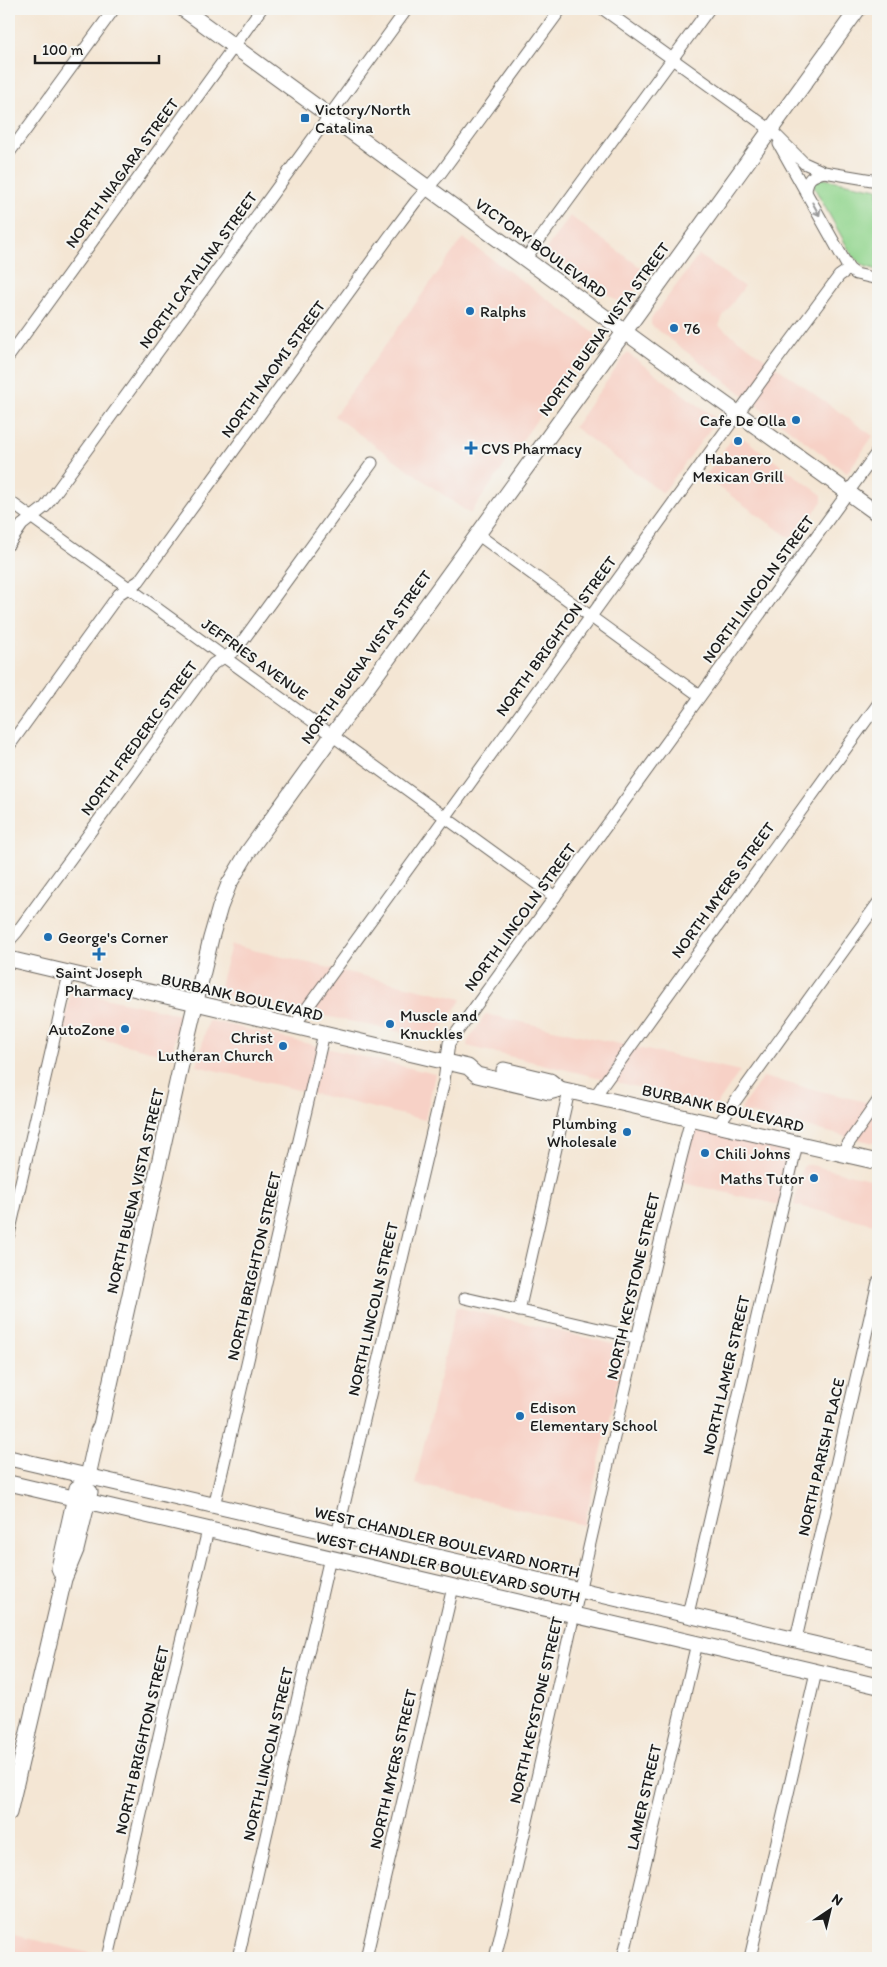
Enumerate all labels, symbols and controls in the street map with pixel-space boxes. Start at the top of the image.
scale bar [35,32,159,64]
text: 100 m [42,41,84,59]
street label: NORTH NIAGARA STREET [61,94,183,252]
place label: Victory/North Catalina [315,100,411,137]
marker: Victory/North Catalina [299,112,311,124]
street label: NORTH CATALINA STREET [135,188,261,352]
street label: VICTORY BOULEVARD [471,194,611,302]
one-way arrow [811,201,821,216]
street label: NORTH BUENA VISTA STREET [535,238,673,420]
street label: NORTH NAOMI STREET [217,297,329,441]
place label: Ralphs [480,302,526,321]
marker: Ralphs [464,305,476,317]
place label: 76 [684,319,700,338]
marker: 76 [668,322,680,334]
place label: Cafe De Olla [700,411,787,430]
marker: Cafe De Olla [790,414,802,426]
marker: Habanero Mexican Grill [732,435,744,447]
place label: CVS Pharmacy [481,439,582,458]
marker: CVS Pharmacy [465,442,477,454]
place label: Habanero Mexican Grill [692,449,784,486]
street label: NORTH LINCOLN STREET [698,511,818,667]
street label: NORTH BRIGHTON STREET [492,552,620,720]
street label: NORTH BUENA VISTA STREET [297,566,435,748]
street label: JEFFRIES AVENUE [198,614,312,704]
street label: NORTH FREDERIC STREET [76,657,202,819]
street label: NORTH MYERS STREET [667,818,779,962]
street label: NORTH LINCOLN STREET [460,839,580,995]
place label: George's Corner [58,928,169,947]
marker: George's Corner [42,931,54,943]
marker: Saint Joseph Pharmacy [93,948,105,960]
place label: Saint Joseph Pharmacy [55,963,143,1000]
street label: BURBANK BOULEVARD [159,969,325,1025]
place label: Muscle and Knuckles [400,1006,478,1043]
marker: Muscle and Knuckles [384,1018,396,1030]
place label: AutoZone [49,1020,115,1039]
marker: AutoZone [119,1023,131,1035]
place label: Christ Lutheran Church [158,1028,273,1065]
marker: Christ Lutheran Church [277,1040,289,1052]
street label: BURBANK BOULEVARD [640,1080,806,1136]
street label: NORTH BUENA VISTA STREET [102,1086,168,1296]
place label: Plumbing Wholesale [547,1114,618,1151]
marker: Plumbing Wholesale [621,1126,633,1138]
place label: Chili Johns [715,1144,790,1163]
marker: Chili Johns [699,1147,711,1159]
place label: Maths Tutor [720,1169,804,1188]
street label: NORTH BRIGHTON STREET [223,1170,285,1362]
marker: Maths Tutor [808,1172,820,1184]
street label: NORTH KEYSTONE STREET [602,1191,664,1381]
street label: NORTH LINCOLN STREET [344,1220,402,1398]
street label: NORTH LAMER STREET [698,1293,754,1457]
street label: NORTH PARISH PLACE [794,1376,848,1538]
place label: Edison Elementary School [530,1398,658,1435]
marker: Edison Elementary School [514,1410,526,1422]
street label: WEST CHANDLER BOULEVARD NORTH [312,1502,582,1582]
street label: WEST CHANDLER BOULEVARD SOUTH [314,1527,582,1607]
street label: NORTH KEYSTONE STREET [505,1615,567,1805]
street label: NORTH BRIGHTON STREET [111,1644,173,1836]
street label: NORTH LINCOLN STREET [239,1665,297,1843]
street label: NORTH MYERS STREET [365,1687,421,1851]
street label: LAMER STREET [623,1742,665,1852]
north arrow [804,1884,854,1934]
text: N [828,1890,846,1909]

